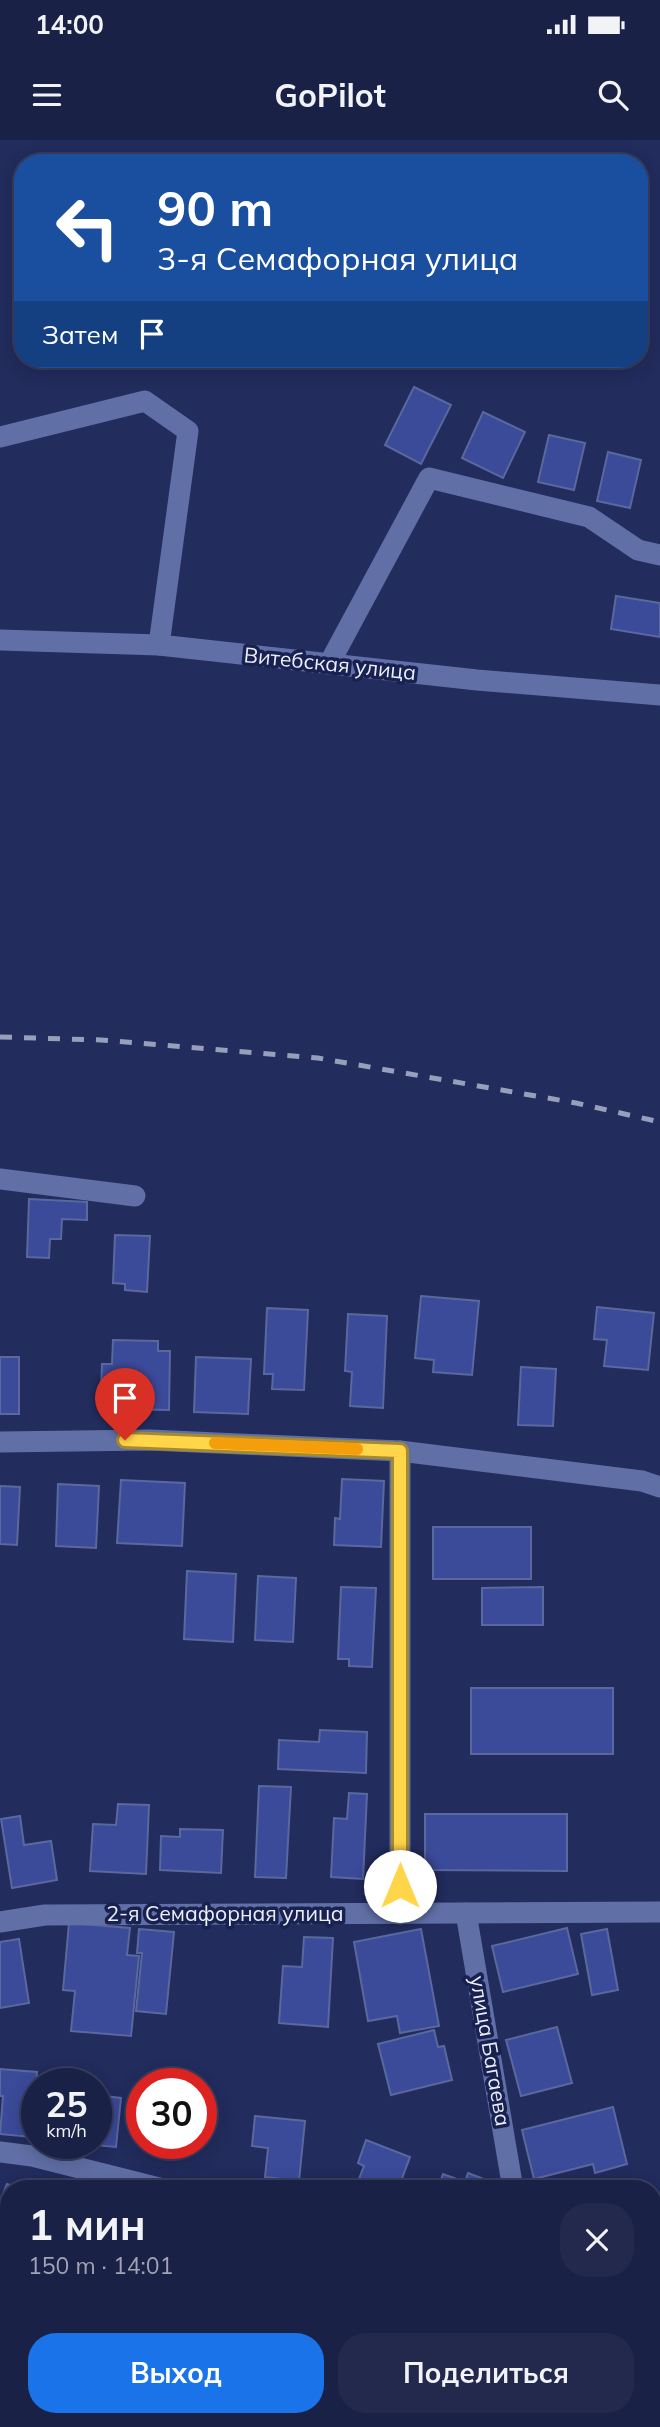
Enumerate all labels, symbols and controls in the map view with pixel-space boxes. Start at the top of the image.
text: 14:00 [35,8,104,41]
text: GoPilot [274,75,386,115]
icon: menu [28,76,66,114]
icon: search [594,76,632,114]
text: 90 m [157,177,273,238]
icon: left [42,182,133,273]
text: 3-я Семафорная улица [157,238,518,278]
icon: arrive [133,315,171,353]
text: Затем [42,318,119,351]
street label: Витебская улица [243,641,418,685]
pin [95,1368,155,1440]
icon: arrive [106,1379,144,1417]
position arrow [363,1849,437,1923]
street label: 2-я Семафорная улица [106,1900,344,1926]
street label: улица Багаева [465,1974,517,2128]
speed limit sign: 30 [126,2068,217,2159]
text: 25 [45,2082,88,2126]
text: km/h [46,2119,87,2142]
text: 1 мин [28,2198,146,2251]
button: close [560,2203,634,2277]
text: 150 m · 14:01 [28,2251,173,2280]
button: Выход [28,2333,324,2413]
button: Поделиться [338,2333,634,2413]

